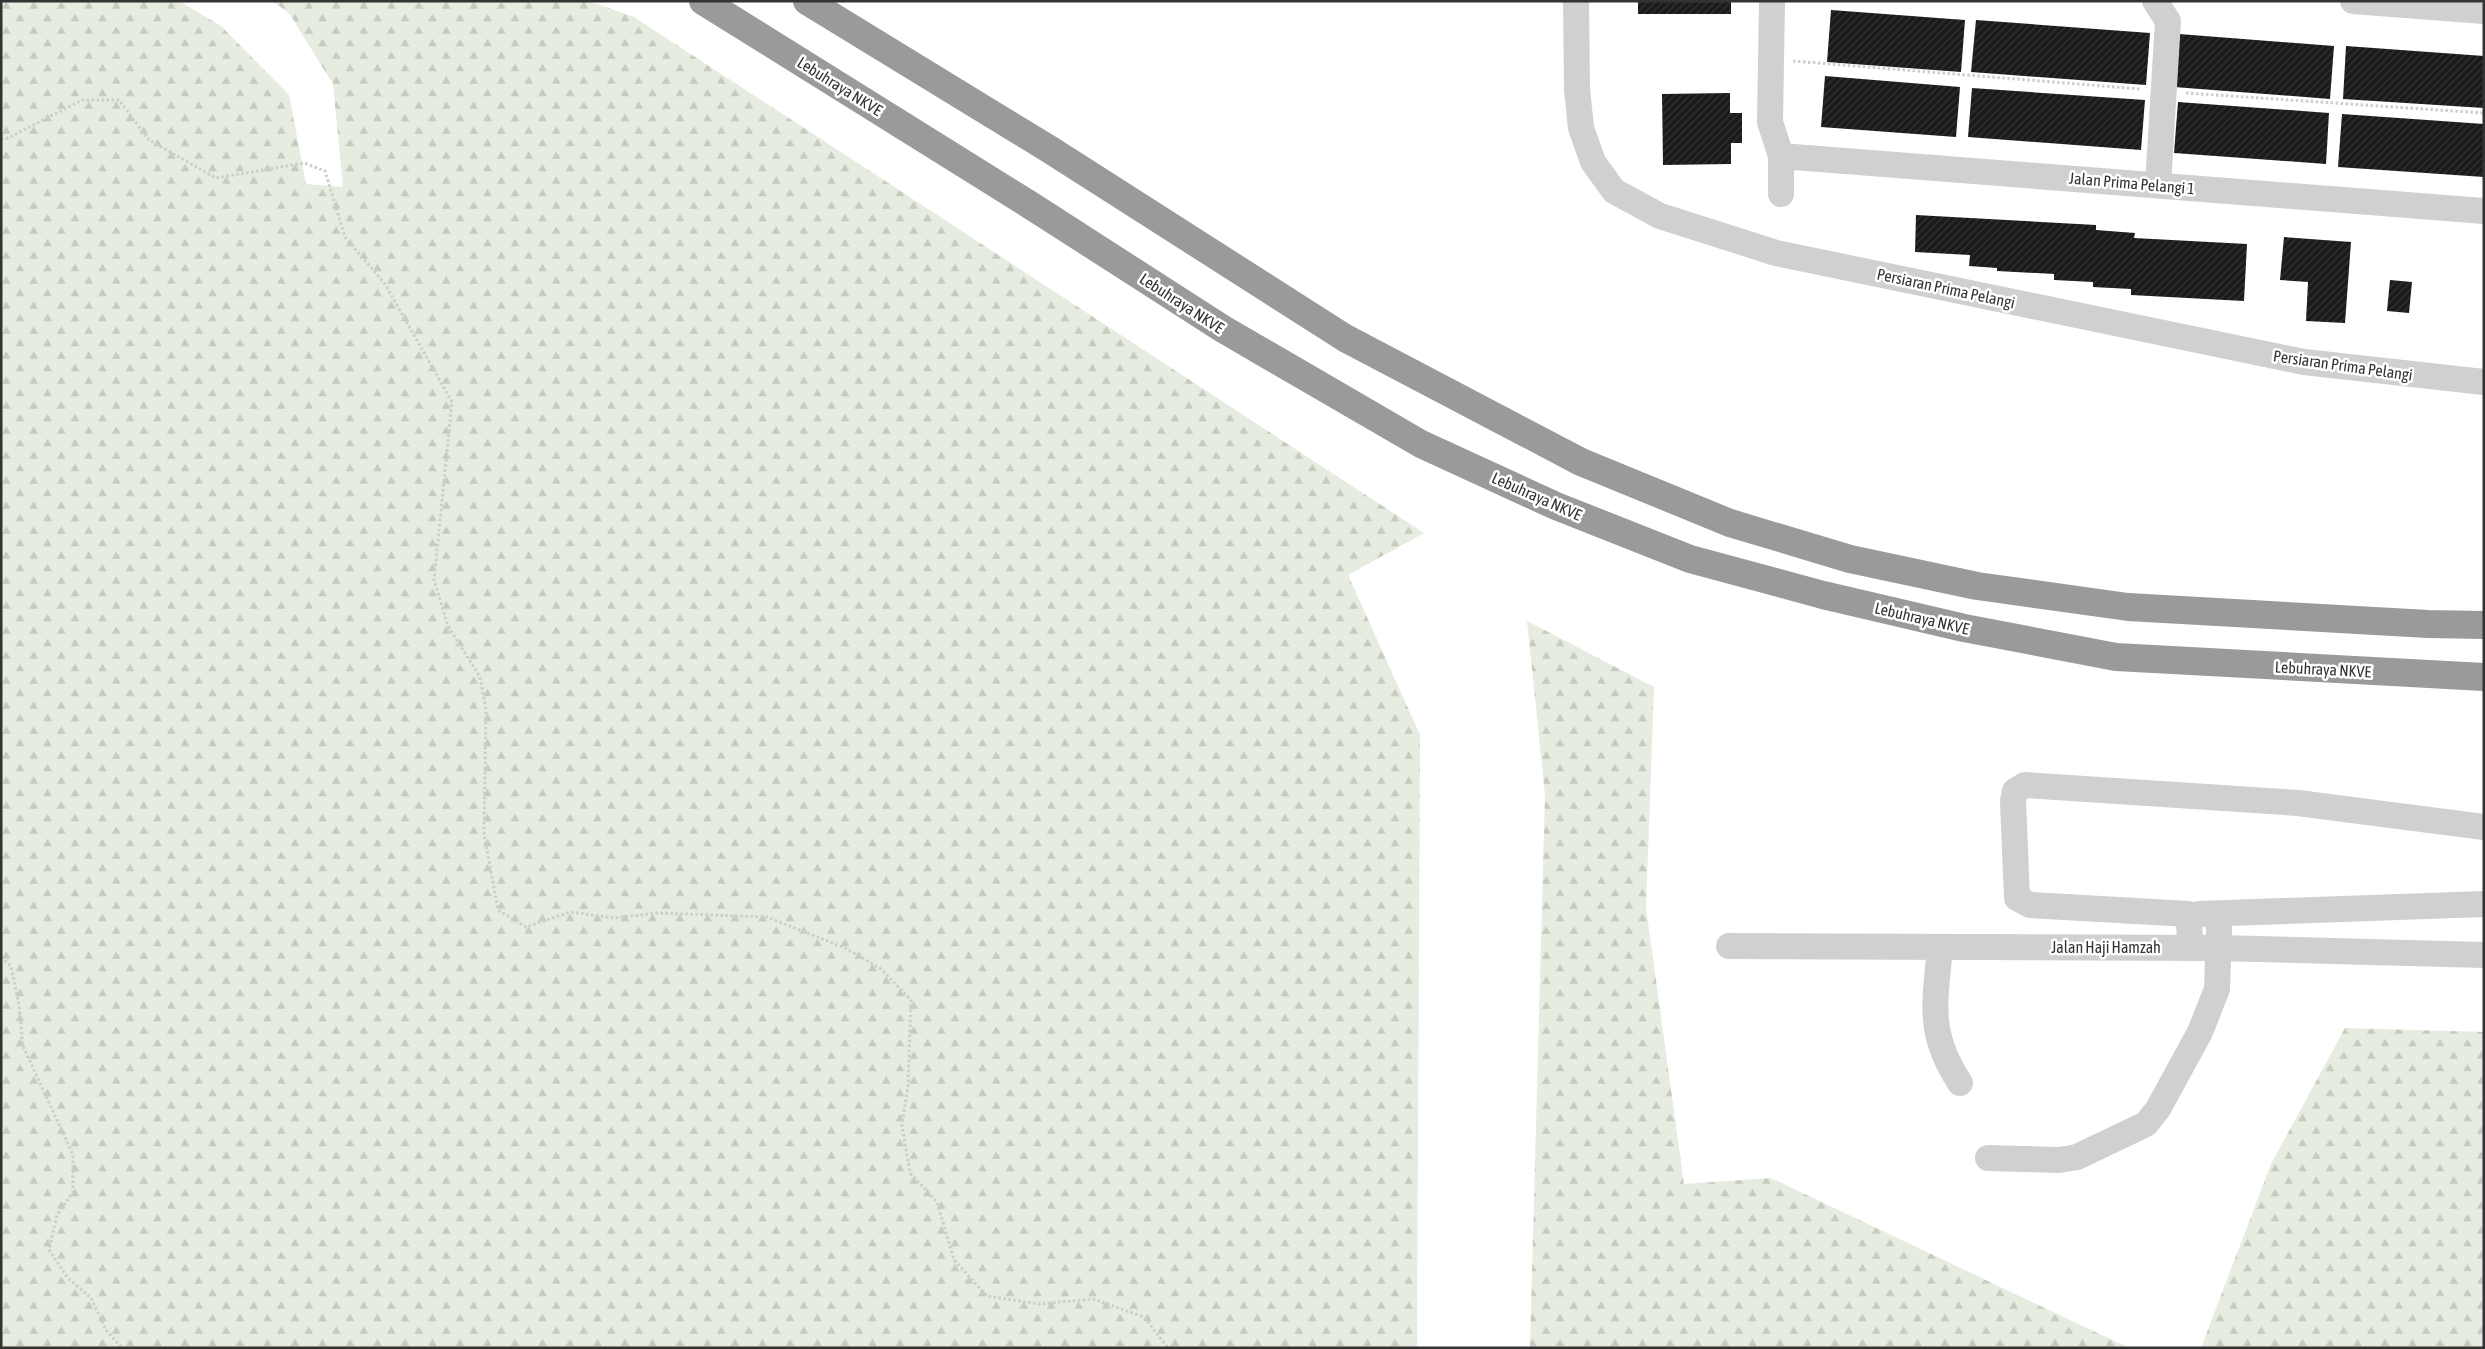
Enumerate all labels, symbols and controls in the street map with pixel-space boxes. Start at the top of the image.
street label: Lebuhraya NKVE [794,53,886,120]
street label: Jalan Prima Pelangi 1 [2068,169,2196,198]
street label: Persiaran Prima Pelangi [1875,265,2017,312]
street label: Lebuhraya NKVE [1136,269,1227,338]
street label: Persiaran Prima Pelangi [2272,346,2414,385]
street label: Lebuhraya NKVE [1489,468,1585,525]
street label: Lebuhraya NKVE [1873,598,1971,639]
street label: Lebuhraya NKVE [2274,657,2372,682]
street label: Jalan Haji Hamzah [2051,938,2161,957]

